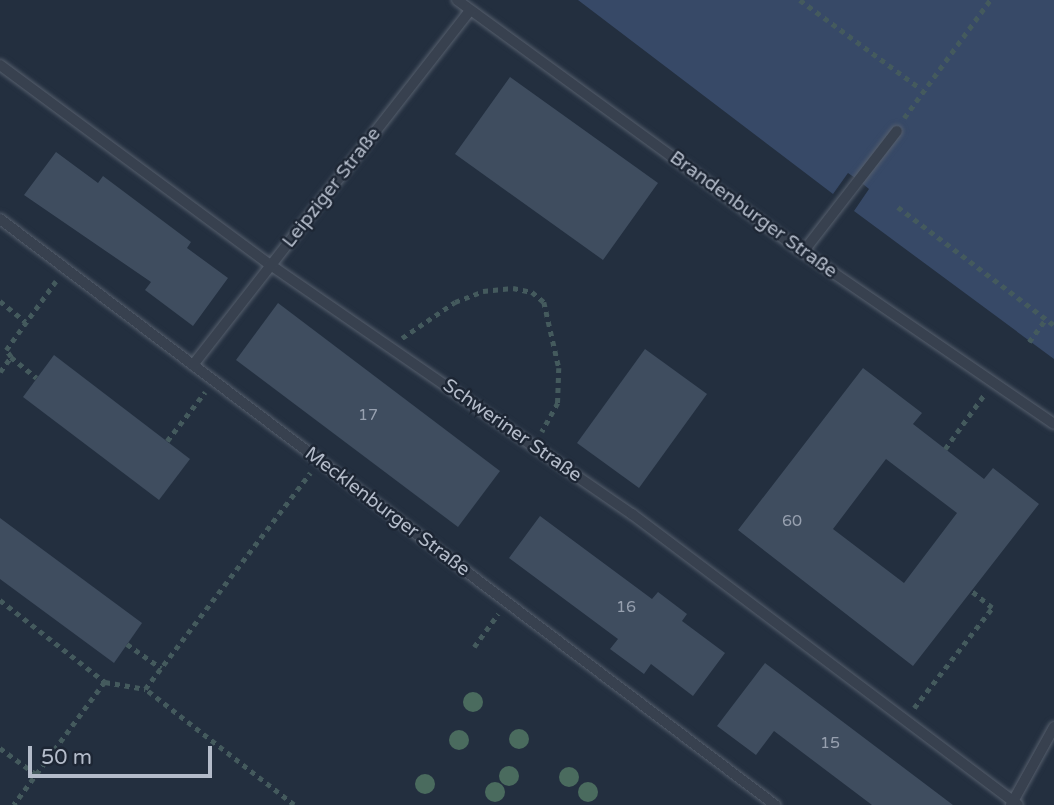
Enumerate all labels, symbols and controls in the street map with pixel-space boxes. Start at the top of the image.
street label: Leipziger Straße [278,123,386,253]
street label: Brandenburger Straße [665,147,841,283]
street label: Schweriner Straße [438,375,586,487]
house number: 17 [358,405,378,425]
street label: Mecklenburger Straße [300,443,474,581]
house number: 60 [782,511,802,531]
house number: 16 [616,597,636,617]
scale bar [32,732,215,776]
house number: 15 [820,733,840,753]
text: 50 m [41,745,92,770]

